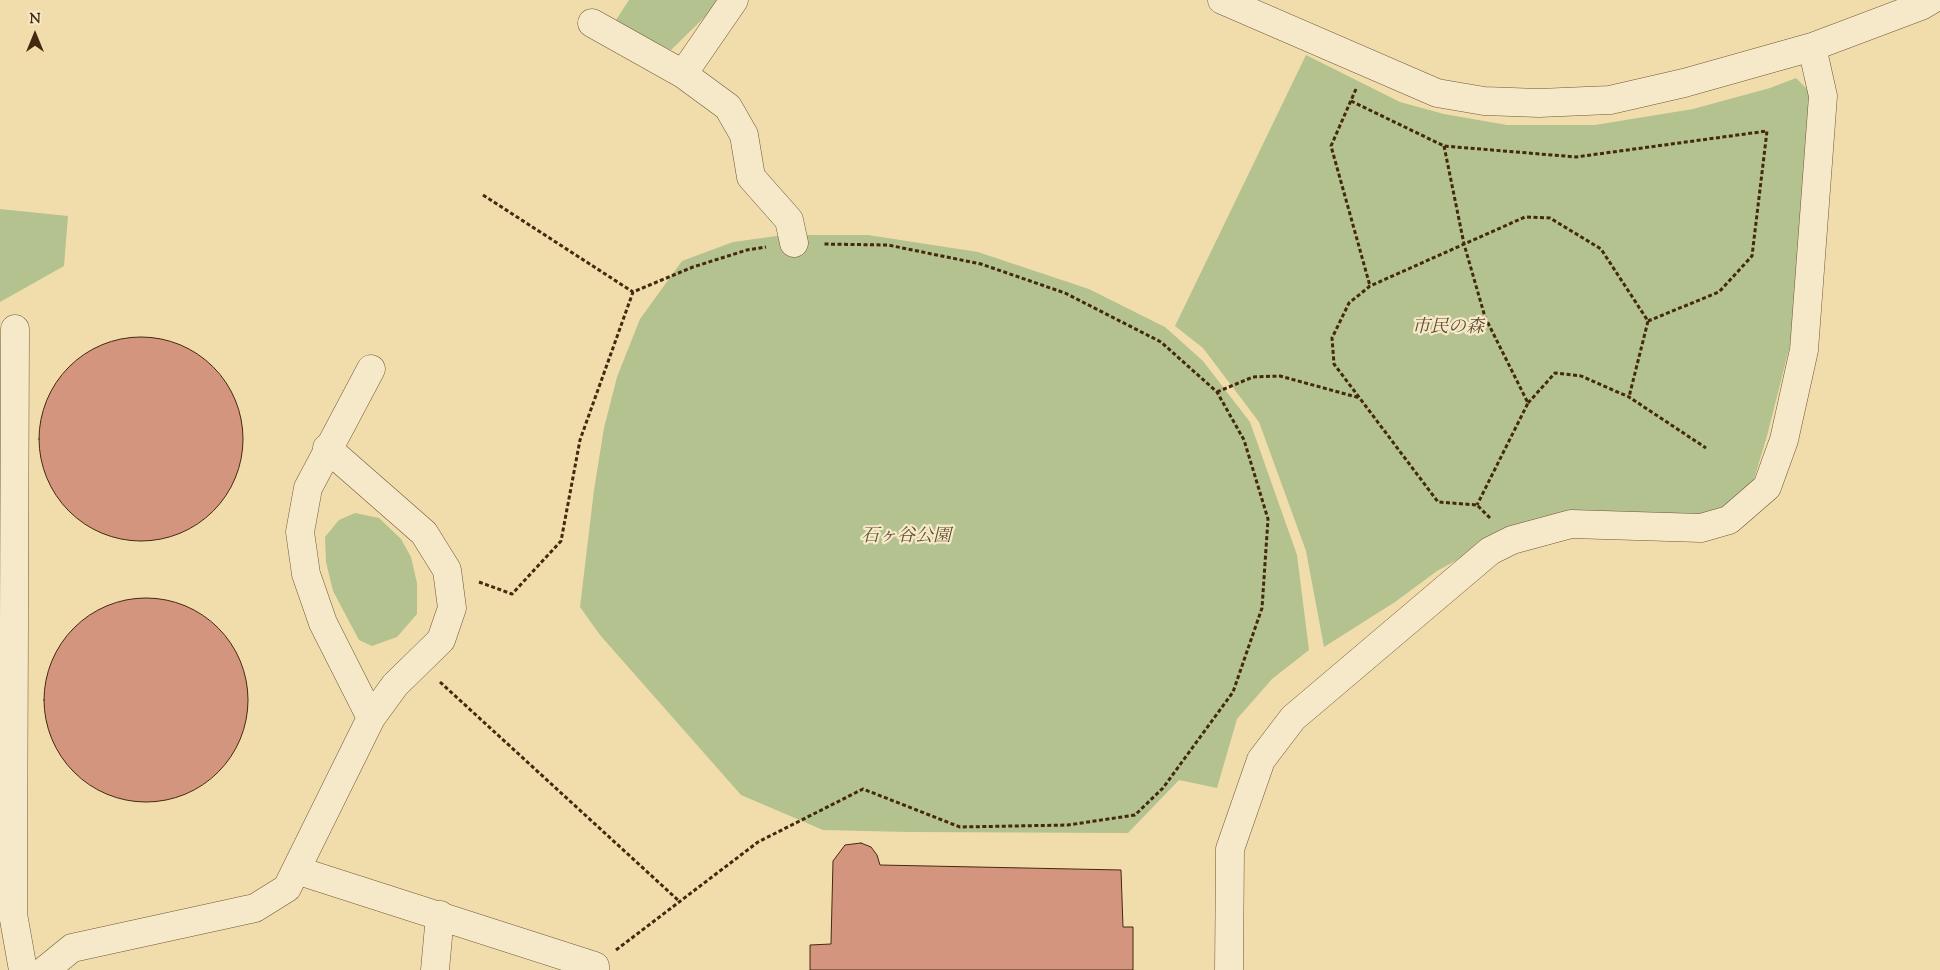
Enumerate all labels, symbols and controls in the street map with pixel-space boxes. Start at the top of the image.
north arrow [10,10,60,60]
text: N [29,10,41,30]
park label: 市民の森 [1412,318,1484,340]
park label: 石ヶ谷公園 [861,527,951,549]

